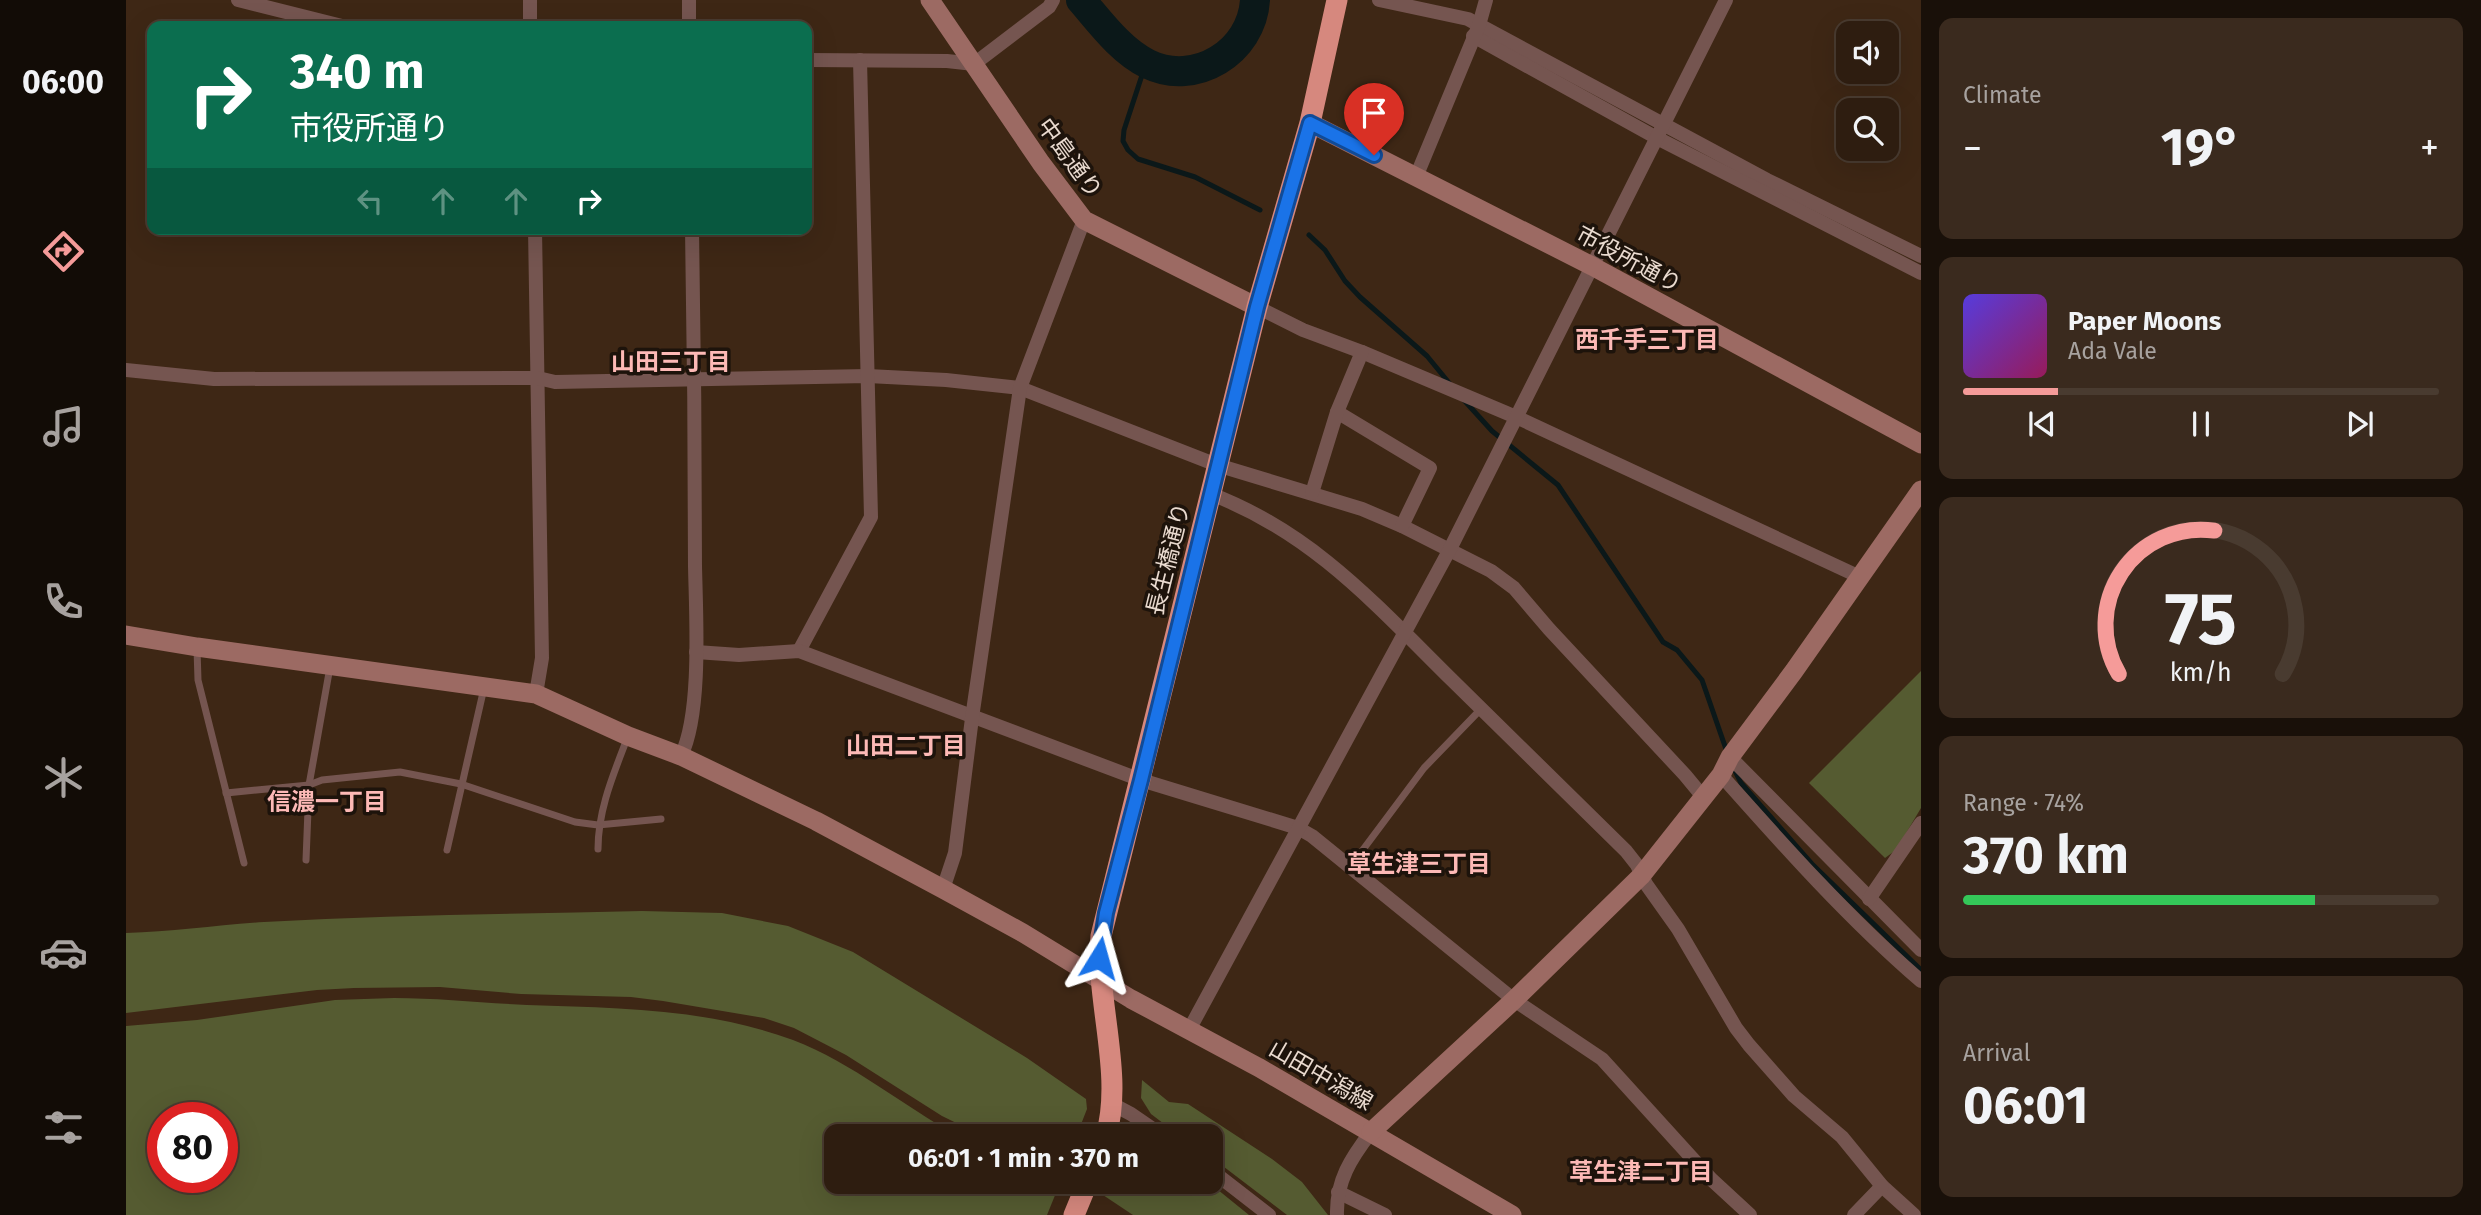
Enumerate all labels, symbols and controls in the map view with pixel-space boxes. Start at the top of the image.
map controls [1836,21,1899,161]
button: sound [1836,21,1899,84]
text: 340 m [290,42,425,101]
icon: right [175,49,266,140]
text: 06:00 [22,63,104,101]
text: Climate [1963,81,2042,109]
pin [1344,83,1404,155]
icon: arrive [1355,94,1393,132]
button: search [1836,98,1899,161]
text: 市役所通り [290,109,450,147]
street label: 中島通り [1032,113,1108,203]
text: 19° [2161,116,2241,179]
text: − [1963,125,1982,171]
text: + [2420,125,2439,171]
icon: left [351,182,389,220]
icon: ahead [424,182,462,220]
icon: ahead [497,182,535,220]
icon: right [570,182,608,220]
street label: 市役所通り [1572,220,1686,298]
icon: directions [39,227,88,276]
text: Paper Moons [2068,306,2221,337]
district label: 西千手三丁目 [1575,326,1719,354]
text: Ada Vale [2068,337,2157,365]
district label: 山田三丁目 [611,348,731,376]
icon: music [39,402,88,451]
icon: previous [2023,405,2061,443]
icon: pause [2182,405,2220,443]
icon: next [2341,405,2379,443]
street label: 長生橋通り [1141,500,1195,618]
text: 75 [2165,576,2237,663]
icon: phone [39,577,88,626]
text: km/h [2170,657,2232,687]
district label: 山田二丁目 [846,732,966,760]
icon: climate [39,753,88,802]
district label: 信濃一丁目 [267,788,387,816]
text: Range · 74% [1963,789,2084,817]
text: 370 km [1963,824,2129,887]
district label: 草生津三丁目 [1347,850,1491,878]
position arrow [1062,921,1136,995]
icon: car [39,928,88,977]
street label: 山田中潟線 [1264,1034,1378,1116]
text: Arrival [1963,1039,2030,1067]
text: 06:01 [1963,1074,2089,1137]
speed limit sign: 80 [147,1102,238,1193]
icon: filters [39,1103,88,1152]
text: 06:01 · 1 min · 370 m [908,1143,1139,1174]
district label: 草生津二丁目 [1569,1158,1713,1186]

